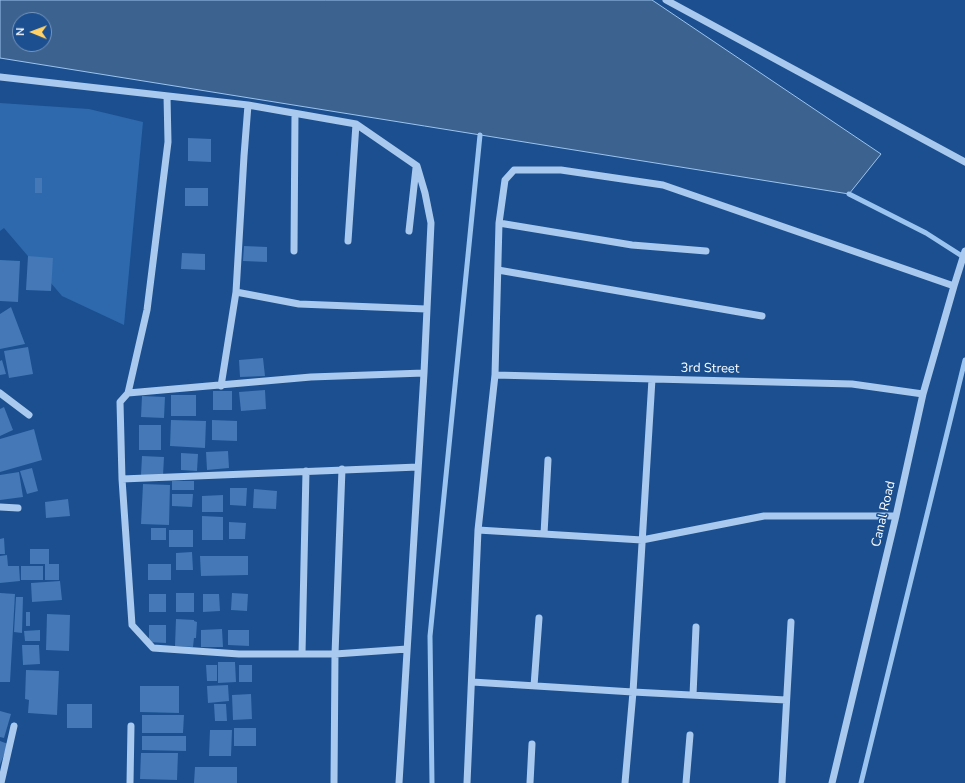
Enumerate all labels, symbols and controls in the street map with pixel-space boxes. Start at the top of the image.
north arrow [12,12,52,52]
text: N [13,28,28,36]
street label: 3rd Street [680,361,740,377]
street label: Canal Road [869,480,899,548]

